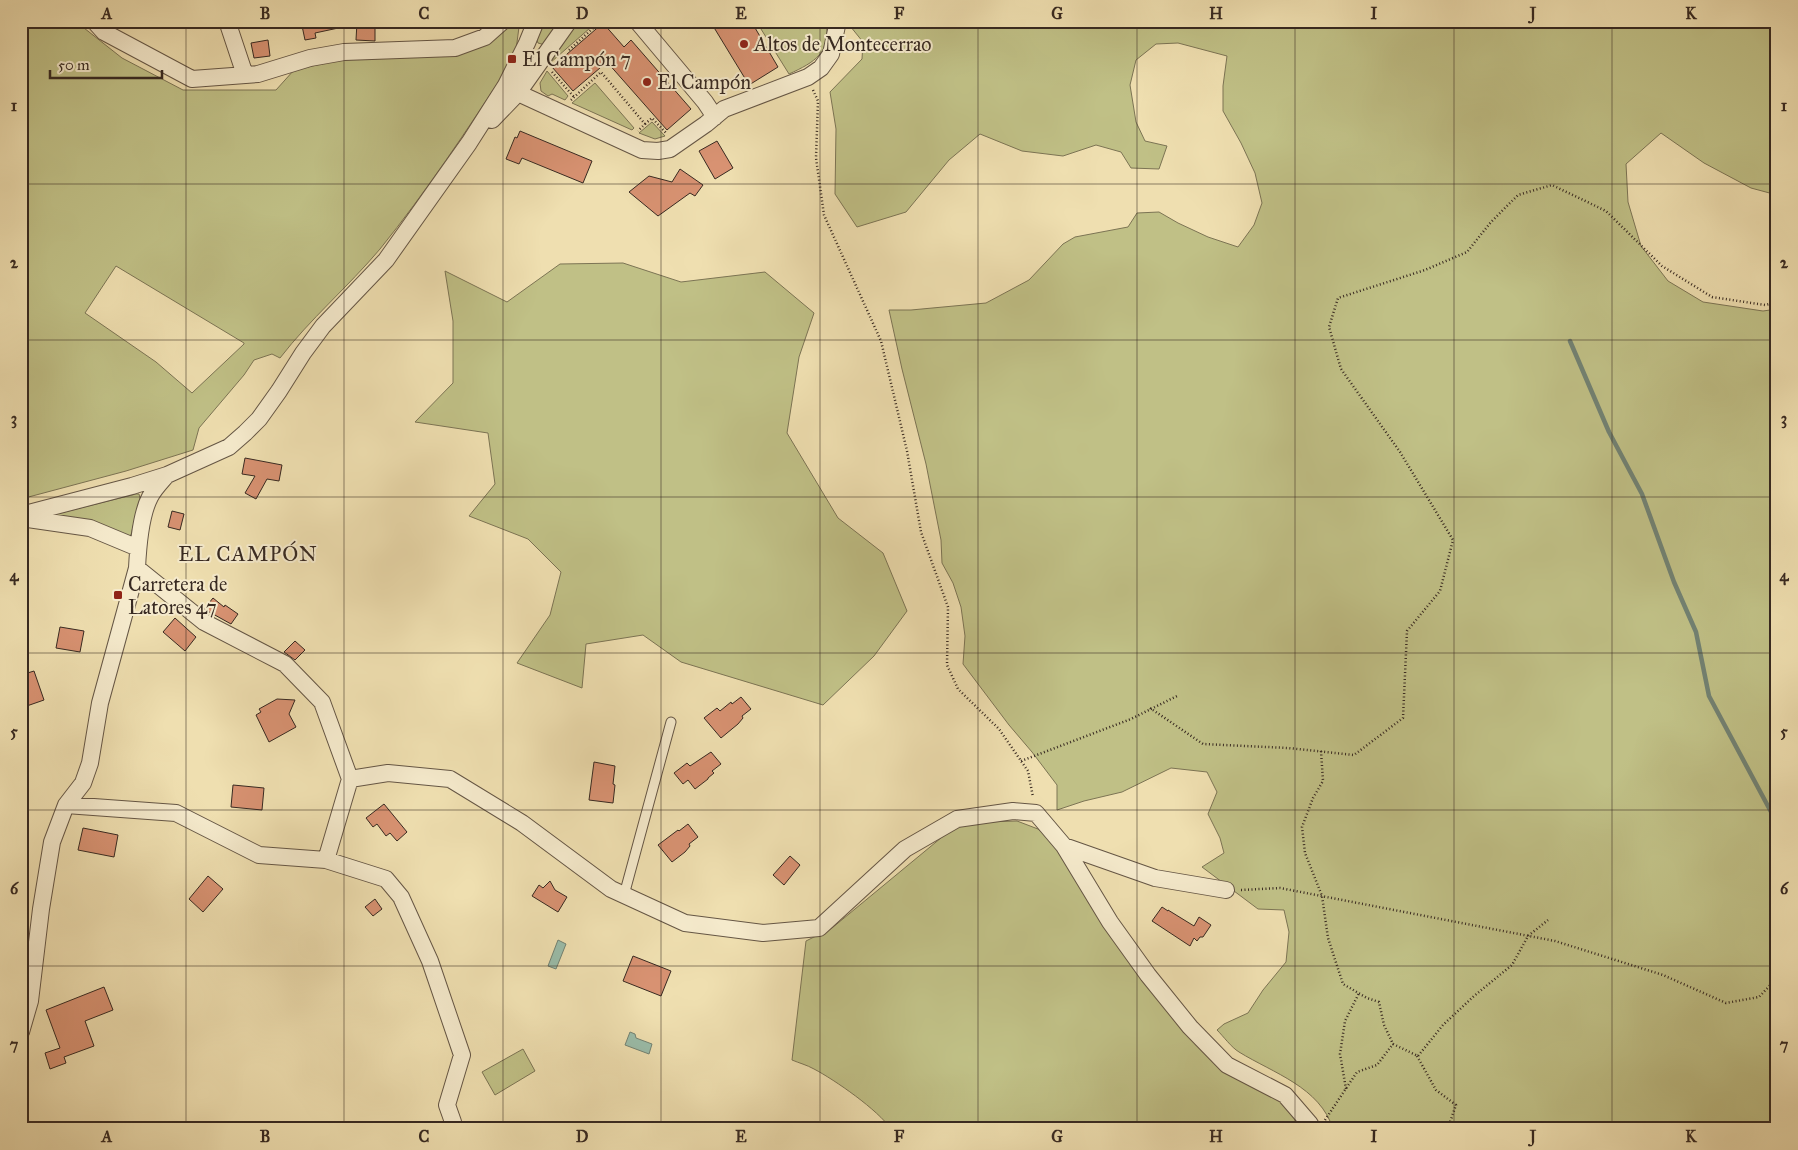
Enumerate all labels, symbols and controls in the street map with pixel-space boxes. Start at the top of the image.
text: A [101,4,113,23]
text: B [260,4,270,23]
text: C [419,4,430,23]
text: D [576,4,589,23]
text: E [735,4,747,23]
text: F [894,4,905,23]
text: G [1051,4,1063,23]
text: H [1209,4,1223,23]
text: I [1371,4,1378,23]
text: J [1528,4,1537,24]
text: K [1685,4,1697,23]
place label: Altos de Montecerrao [753,32,932,56]
marker: Altos de Montecerrao [738,38,750,50]
place label: El Campón 7 [522,47,631,71]
scale bar [50,48,162,80]
marker: El Campón 7 [506,53,518,65]
text: 50 m [58,56,90,74]
place label: El Campón [657,70,751,94]
marker: El Campón [641,76,653,88]
text: 1 [11,96,18,115]
text: 1 [1781,96,1788,115]
text: 2 [10,253,19,272]
text: 2 [1780,253,1789,272]
text: 3 [11,409,17,429]
text: 3 [1781,409,1787,429]
district label: EL CAMPÓN [178,540,318,567]
text: 4 [10,566,20,586]
text: 4 [1780,566,1790,586]
place label: Carretera de Latores 47 [128,572,227,619]
marker: Carretera de Latores 47 [112,589,124,601]
text: 5 [10,722,18,741]
text: 5 [1780,722,1788,741]
text: 6 [10,879,19,898]
text: 6 [1780,879,1789,898]
text: 7 [10,1035,19,1054]
text: 7 [1780,1035,1789,1054]
text: A [101,1127,113,1146]
text: B [260,1127,270,1146]
text: C [419,1127,430,1146]
text: D [576,1127,589,1146]
text: E [735,1127,747,1146]
text: F [894,1127,905,1146]
text: G [1051,1127,1063,1146]
text: H [1209,1127,1223,1146]
text: I [1371,1127,1378,1146]
text: J [1528,1127,1537,1147]
text: K [1685,1127,1697,1146]

